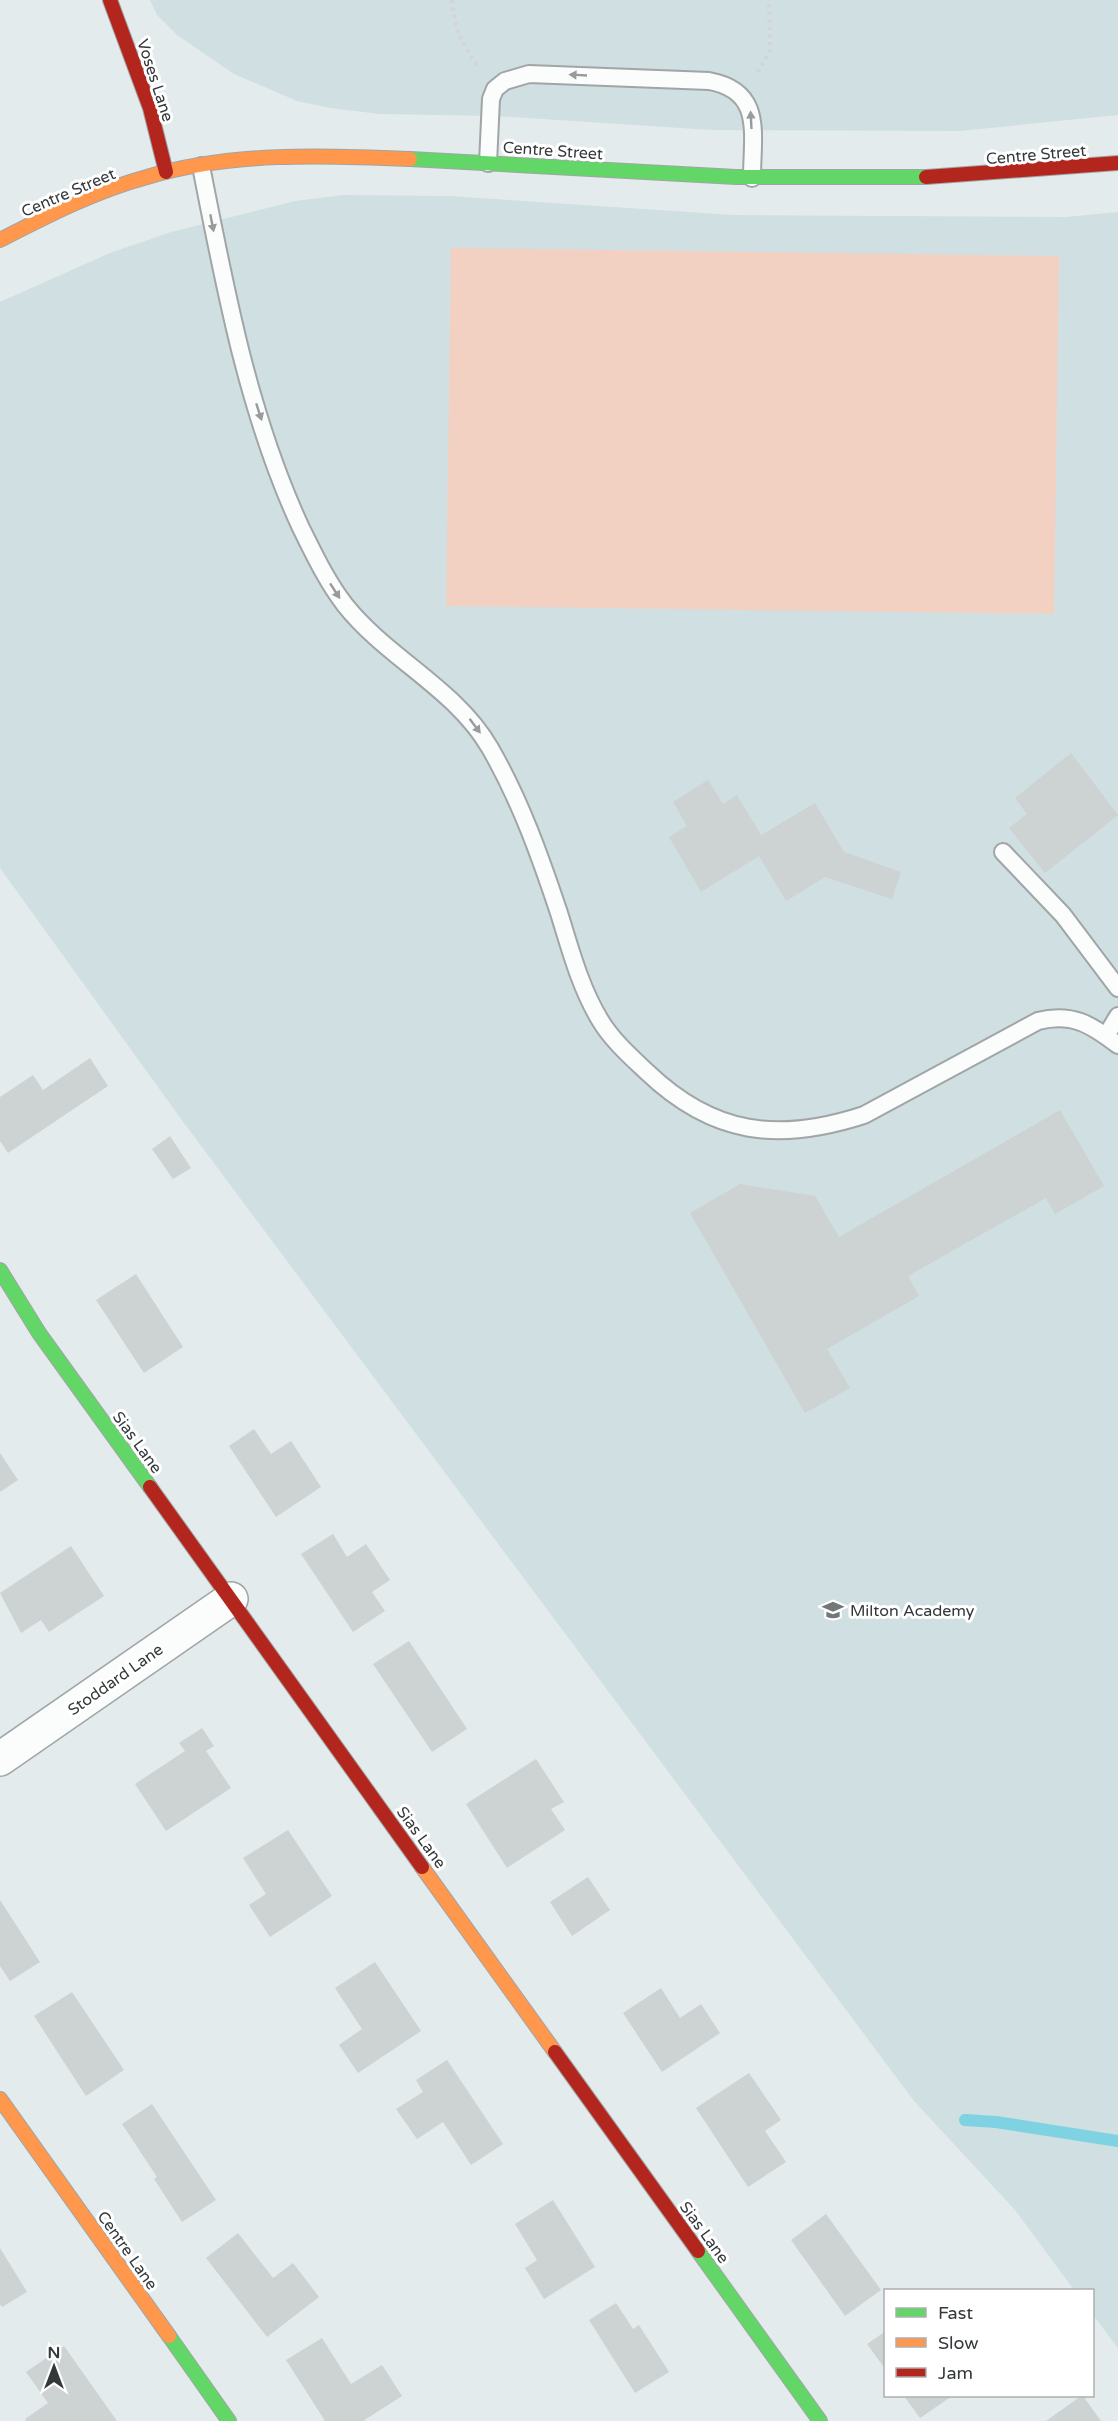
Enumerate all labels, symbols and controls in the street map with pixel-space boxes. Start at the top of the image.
street label: Voses Lane [132,37,178,124]
one-way arrow [568,71,587,80]
one-way arrow [747,110,756,129]
street label: Centre Street [502,138,604,164]
street label: Centre Street [985,141,1087,169]
street label: Centre Street [18,164,119,222]
one-way arrow [208,214,217,233]
one-way arrow [255,403,264,421]
one-way arrow [330,582,341,599]
one-way arrow [468,718,480,733]
street label: Sias Lane [108,1408,166,1477]
school or university icon: Milton Academy [821,1598,845,1622]
place label: Milton Academy [850,1601,975,1621]
street label: Stoddard Lane [64,1640,167,1720]
street label: Sias Lane [392,1803,450,1872]
street label: Sias Lane [675,2198,733,2267]
street label: Centre Lane [93,2207,162,2294]
legend [884,2289,1094,2397]
text: Fast [938,2302,973,2324]
text: Slow [938,2332,979,2354]
north arrow [24,2337,84,2397]
text: N [48,2343,60,2363]
text: Jam [938,2362,973,2384]

